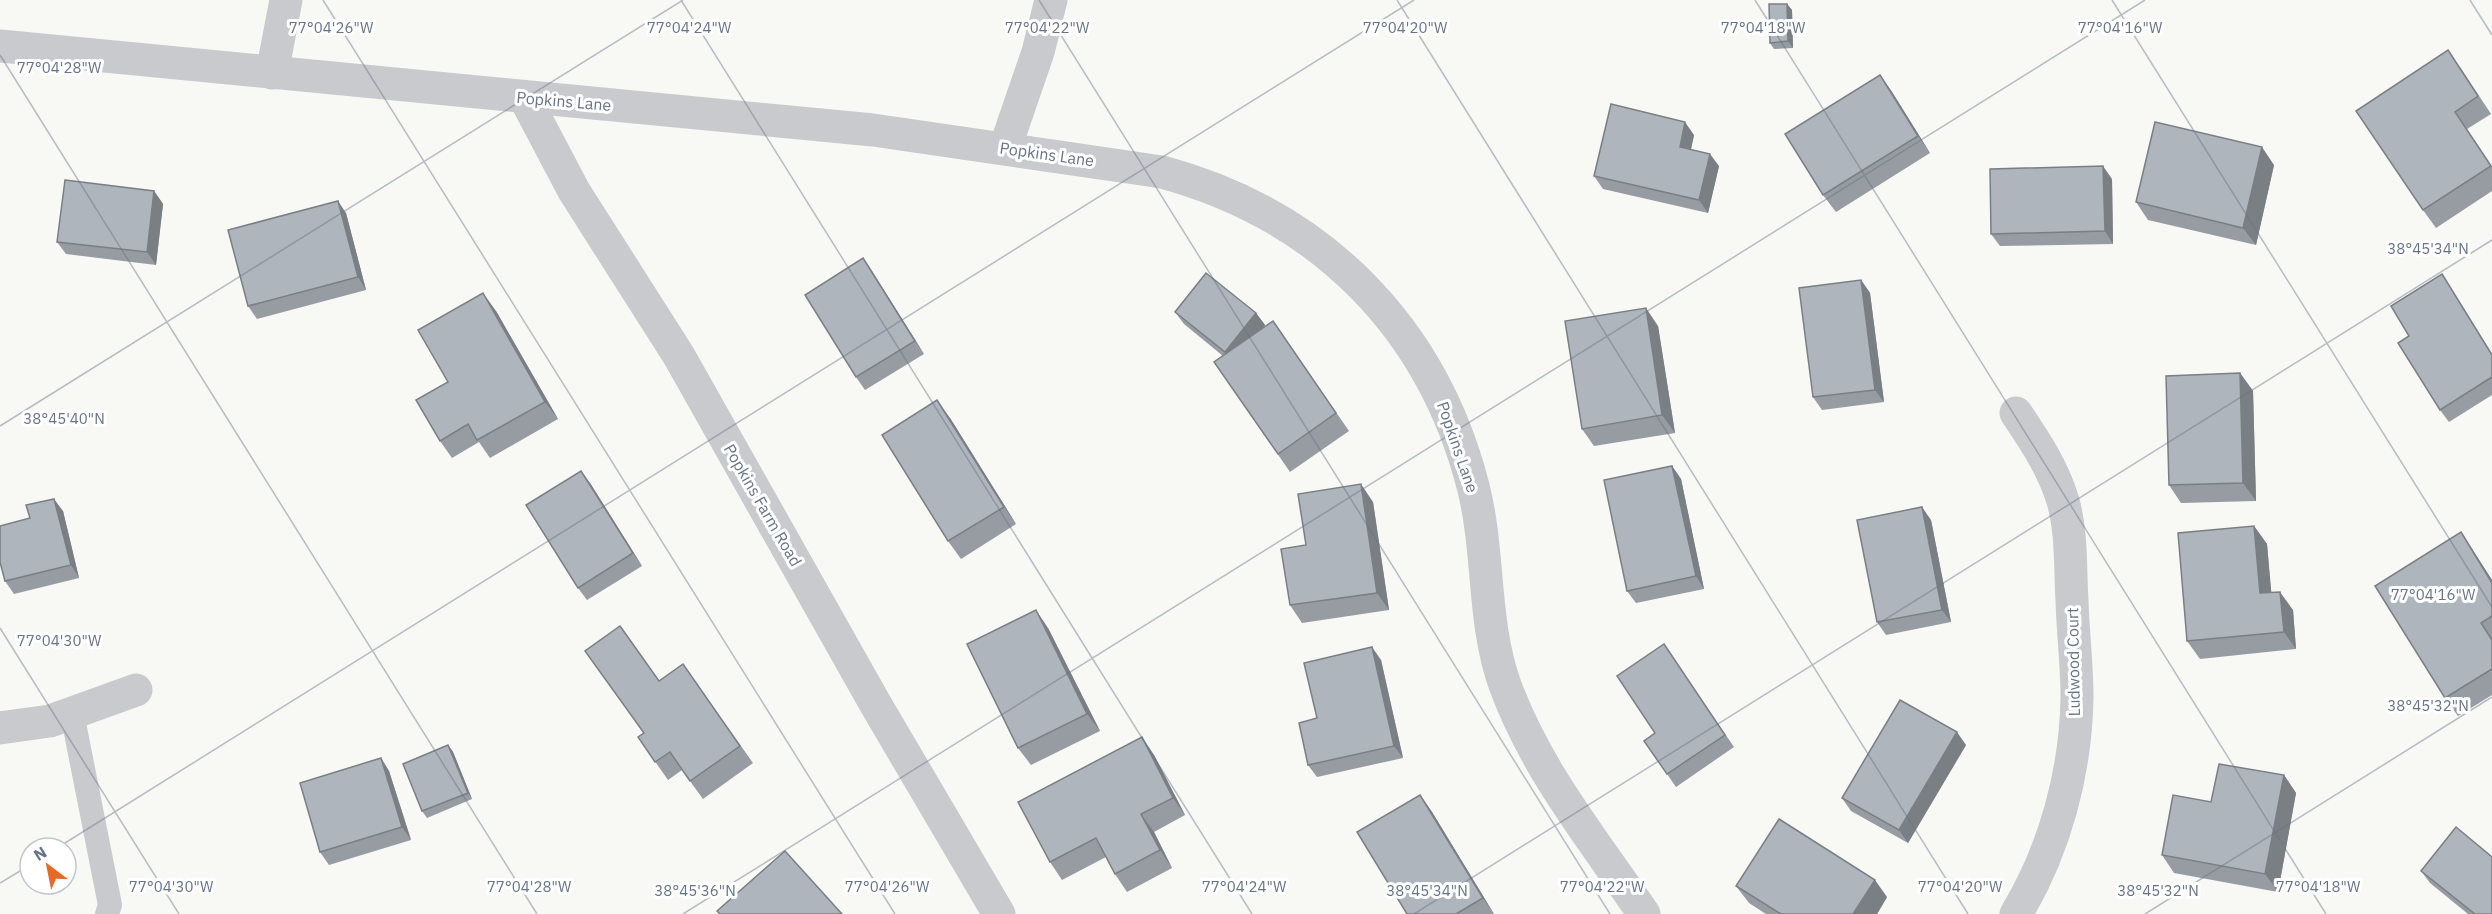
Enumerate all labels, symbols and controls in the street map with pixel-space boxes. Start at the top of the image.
text: 77°04'26"W [289,18,374,37]
text: 77°04'24"W [647,18,732,37]
text: 77°04'22"W [1005,18,1090,37]
text: 77°04'20"W [1363,18,1448,37]
text: 77°04'18"W [1721,18,1806,37]
text: 77°04'16"W [2078,18,2163,37]
text: 77°04'28"W [17,58,102,77]
street label: Popkins Lane [516,87,612,115]
street label: Popkins Lane [999,137,1096,171]
text: 38°45'34"N [2387,239,2469,258]
street label: Popkins Lane [1433,399,1483,495]
text: 38°45'40"N [23,409,105,428]
street label: Popkins Farm Road [720,440,806,570]
text: 77°04'16"W [2391,585,2476,604]
street label: Ludwood Court [2062,607,2084,717]
text: 77°04'30"W [17,631,102,650]
text: 38°45'32"N [2387,696,2469,715]
north arrow [18,836,78,896]
text: N [30,842,50,865]
text: 77°04'30"W [129,877,214,896]
text: 77°04'28"W [487,877,572,896]
text: 77°04'26"W [845,877,930,896]
text: 77°04'24"W [1202,877,1287,896]
text: 77°04'22"W [1560,877,1645,896]
text: 77°04'20"W [1918,877,2003,896]
text: 77°04'18"W [2276,877,2361,896]
text: 38°45'36"N [654,881,736,900]
text: 38°45'34"N [1386,881,1468,900]
text: 38°45'32"N [2117,881,2199,900]

